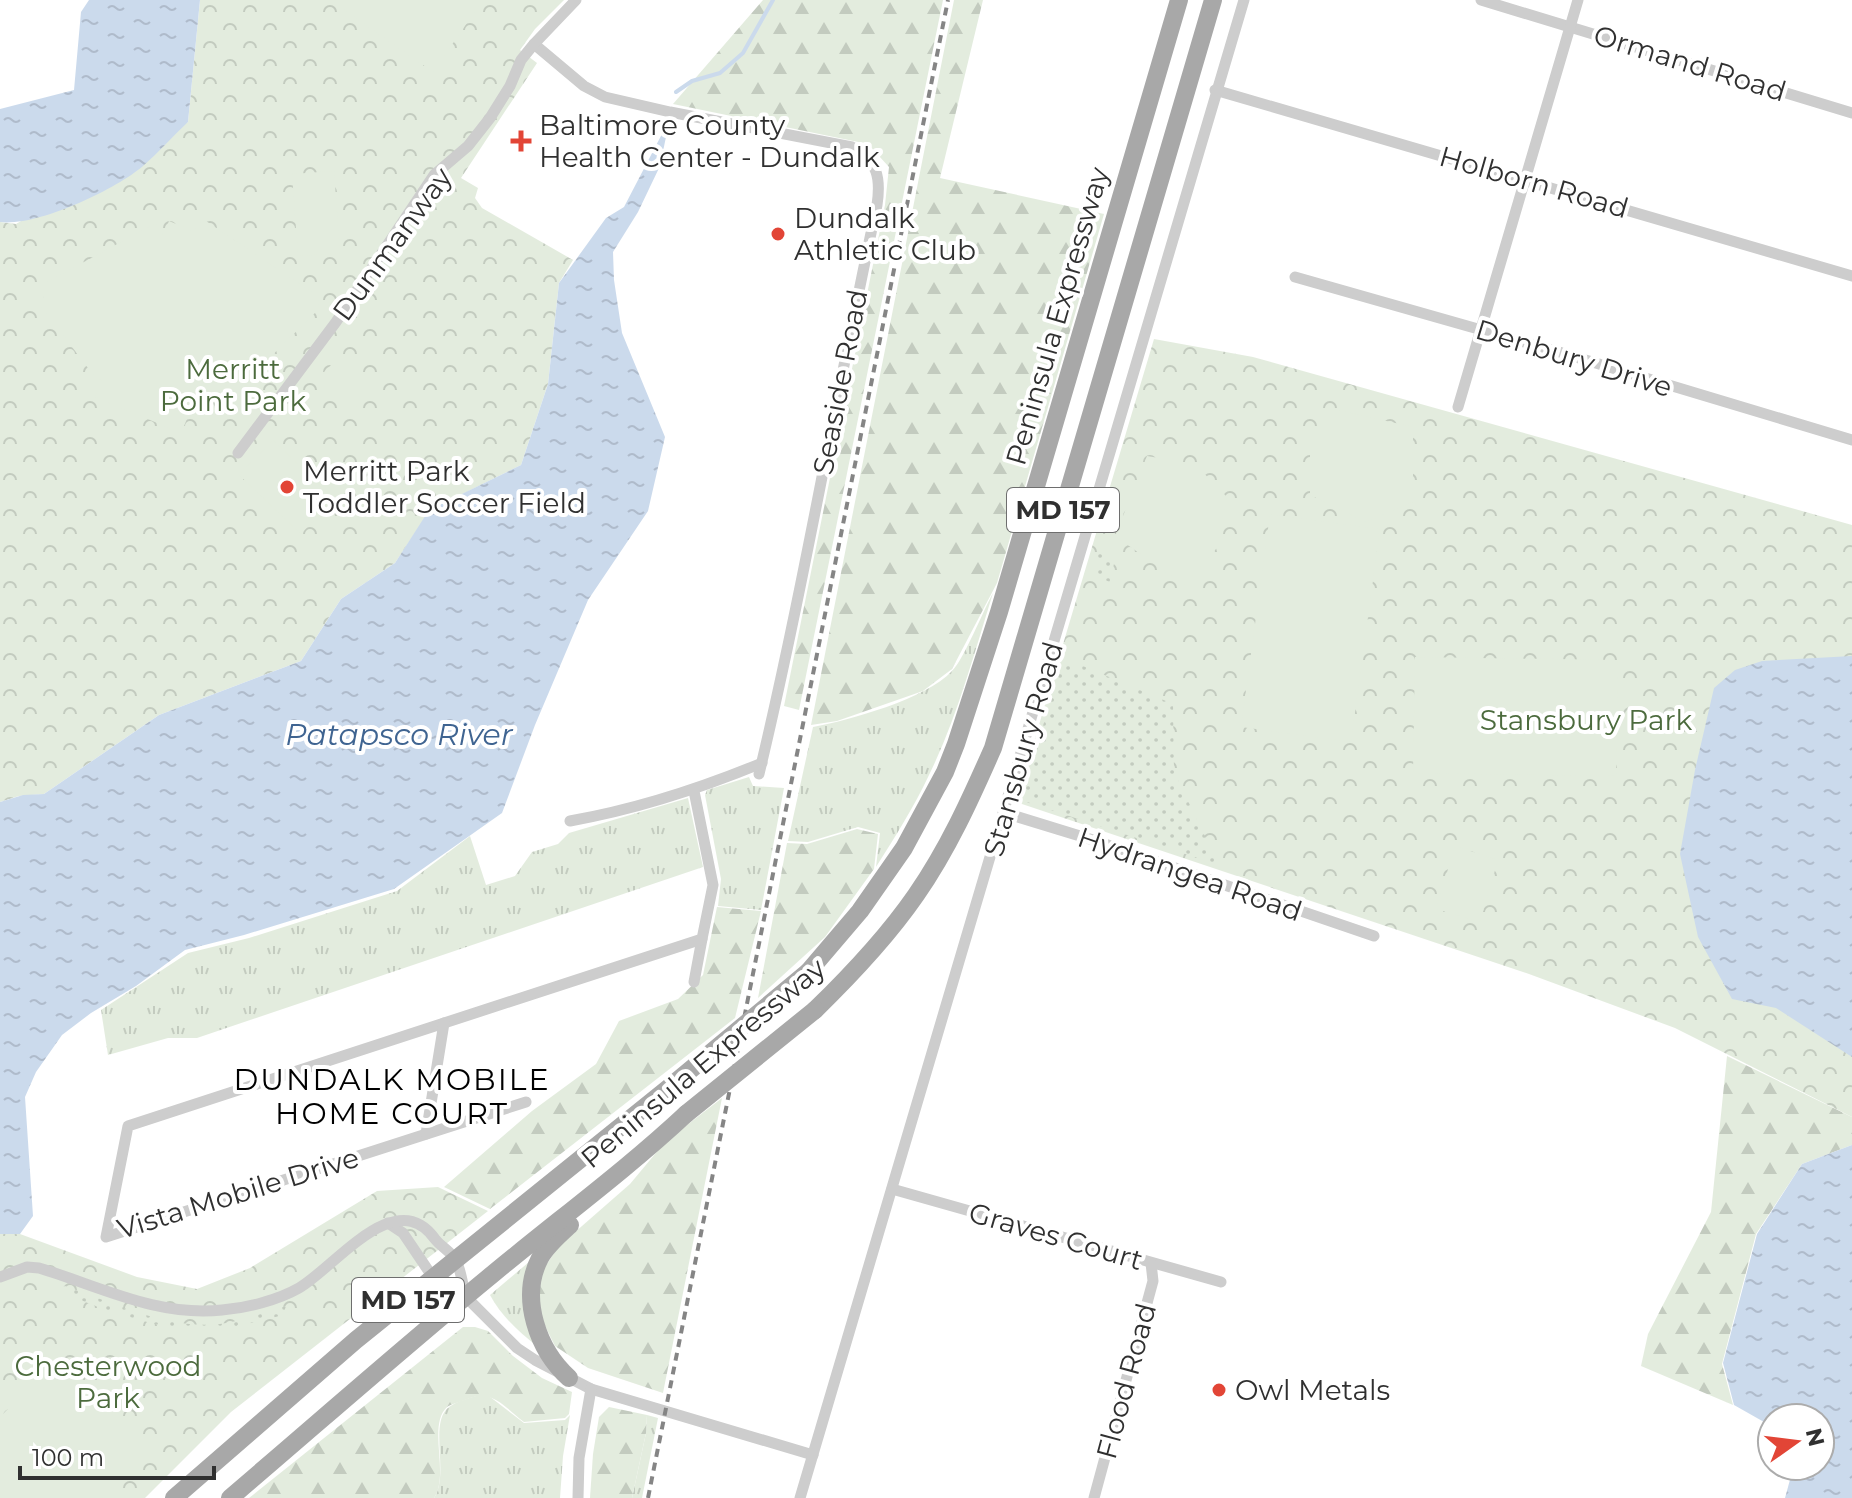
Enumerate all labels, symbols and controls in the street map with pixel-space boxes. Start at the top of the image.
street label: Ormand Road [1590,18,1790,108]
place label: Baltimore County Health Center - Dundalk [539,108,880,174]
marker: Baltimore County Health Center - Dundalk [510,130,532,152]
street label: Holborn Road [1436,139,1632,225]
street label: Dunmanway [325,160,459,327]
street label: Peninsula Expressway [998,162,1116,469]
place label: Dundalk Athletic Club [794,201,976,267]
marker: Dundalk Athletic Club [769,225,787,243]
street label: Seaside Road [805,287,875,477]
street label: Denbury Drive [1472,312,1676,404]
park label: Merritt Point Park [160,352,306,418]
place label: Merritt Park Toddler Soccer Field [303,454,586,520]
marker: Merritt Park Toddler Soccer Field [278,478,296,496]
road number: MD 157 [1007,488,1119,532]
street label: Stansbury Road [976,638,1070,860]
park label: Stansbury Park [1480,703,1692,737]
water label: Patapsco River [285,716,514,753]
street label: Hydrangea Road [1073,820,1307,928]
street label: Peninsula Expressway [574,950,833,1175]
district label: DUNDALK MOBILE HOME COURT [233,1061,551,1132]
street label: Vista Mobile Drive [113,1140,363,1246]
street label: Graves Court [965,1195,1147,1277]
road number: MD 157 [352,1278,464,1322]
street label: Flood Road [1089,1299,1163,1463]
park label: Chesterwood Park [14,1349,202,1415]
place label: Owl Metals [1235,1373,1390,1407]
marker: Owl Metals [1210,1381,1228,1399]
north arrow [1756,1402,1836,1482]
text: N [1800,1425,1830,1449]
scale bar [20,1430,214,1480]
text: 100 m [32,1443,104,1472]

